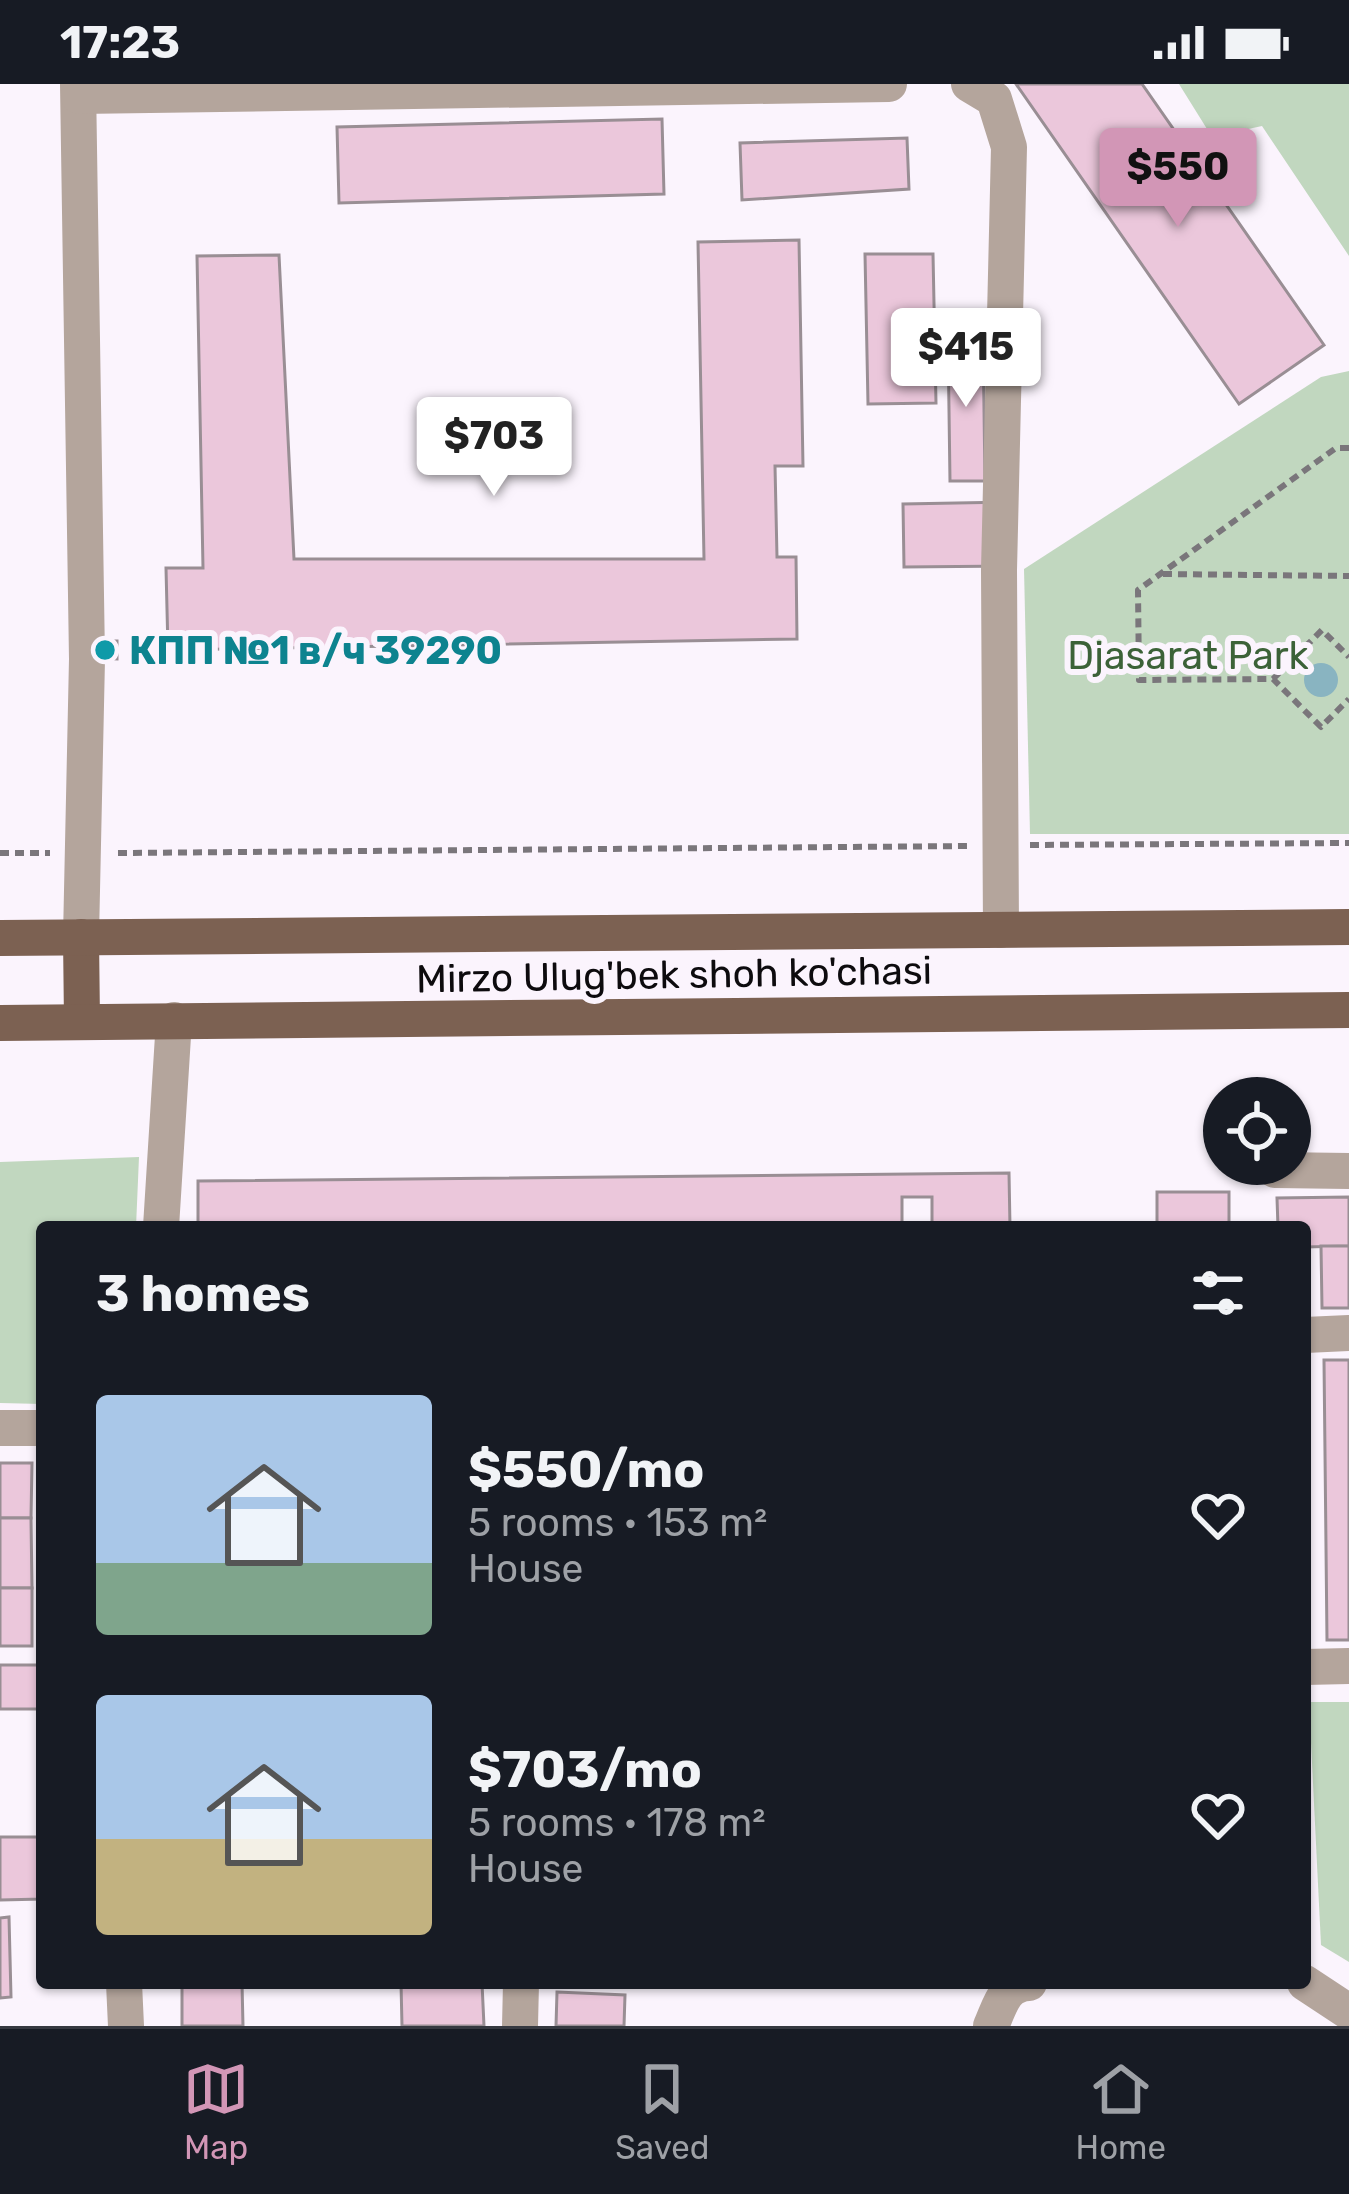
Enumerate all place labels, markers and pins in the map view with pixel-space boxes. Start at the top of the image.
pin: $550 [1107,128,1249,230]
pin: $415 [895,308,1037,410]
pin: $703 [423,397,565,499]
place label: КПП №1 в/ч 39290 [129,628,502,674]
marker: КПП №1 в/ч 39290 [92,637,118,663]

